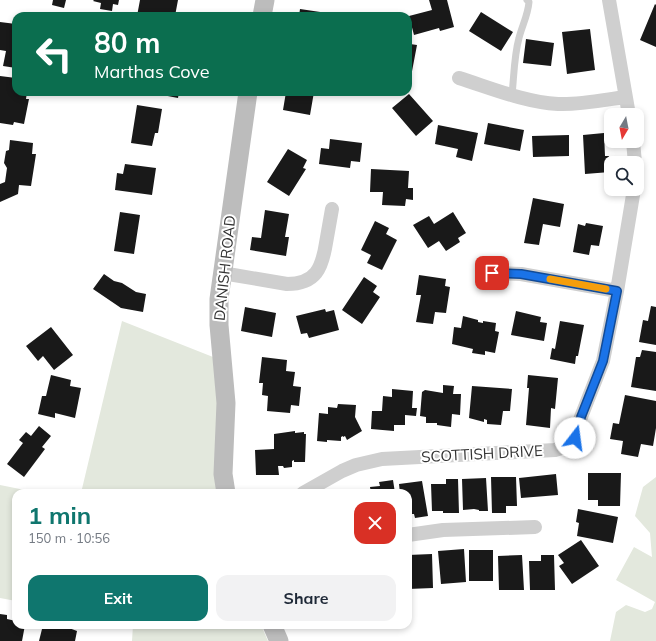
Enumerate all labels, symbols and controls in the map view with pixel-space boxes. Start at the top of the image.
text: 80 m [94,25,160,60]
icon: left [28,28,80,80]
text: Marthas Cove [94,60,210,83]
north arrow [604,108,644,148]
map controls [604,108,644,196]
button: search [604,156,644,196]
street label: DANISH ROAD [210,214,239,322]
pin [475,256,509,290]
icon: arrive [481,262,503,284]
position arrow [554,417,596,459]
street label: SCOTTISH DRIVE [421,441,544,466]
text: 1 min [28,500,91,530]
button: close [354,502,396,544]
text: 150 m · 10:56 [28,530,110,546]
button: Exit [28,575,208,621]
button: Share [216,575,396,621]

